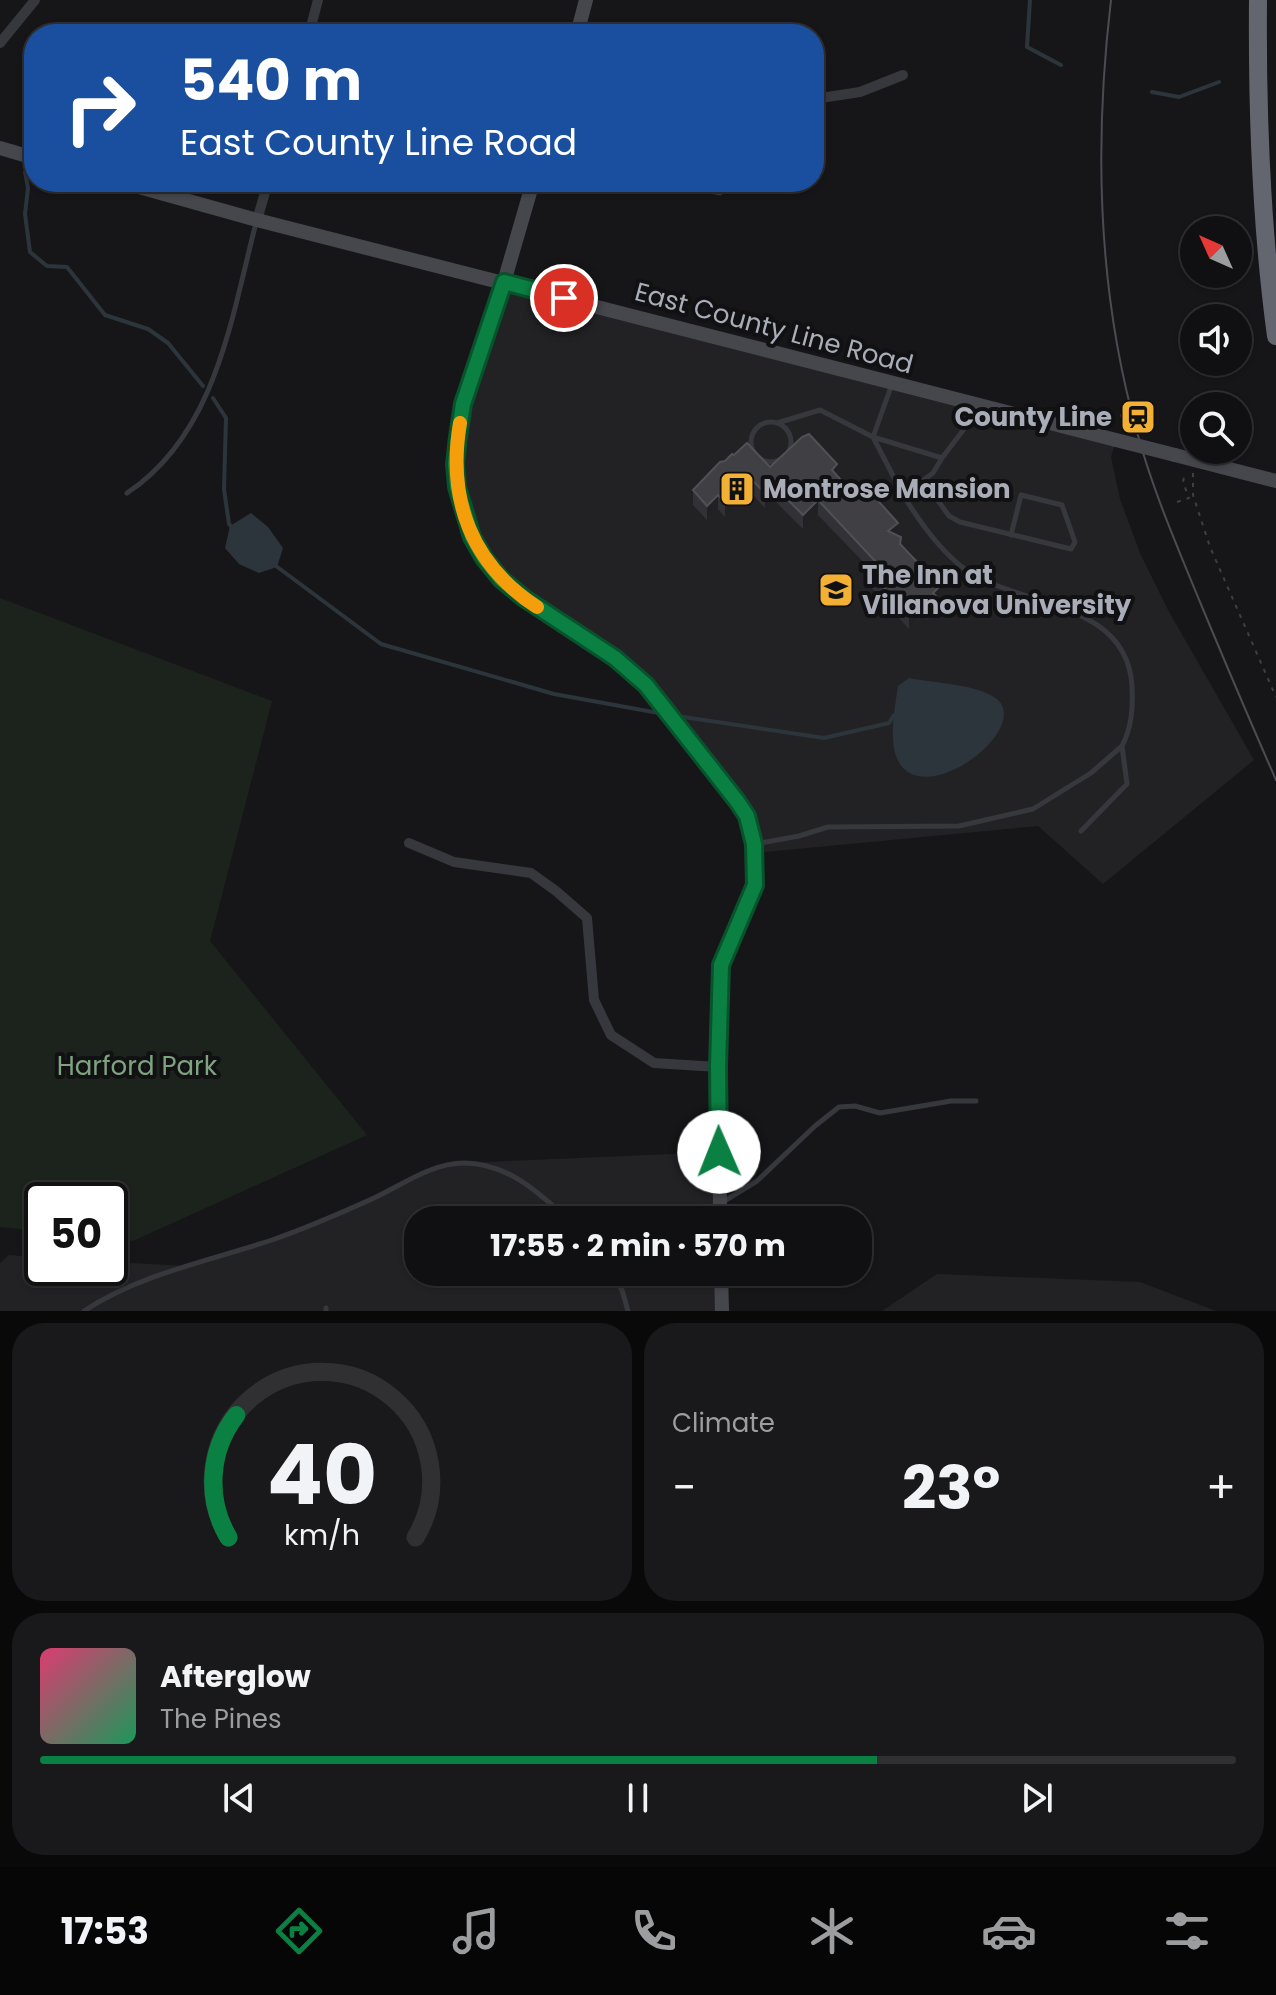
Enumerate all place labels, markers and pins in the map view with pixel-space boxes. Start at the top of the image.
pin [530,264,598,332]
station icon: County Line [1119,398,1157,436]
place label: County Line [954,399,1112,435]
building icon: Montrose Mansion [718,470,756,508]
place label: Montrose Mansion [763,471,1011,507]
place label: The Inn at Villanova University [862,557,1132,623]
school or university icon: The Inn at Villanova University [817,571,855,609]

